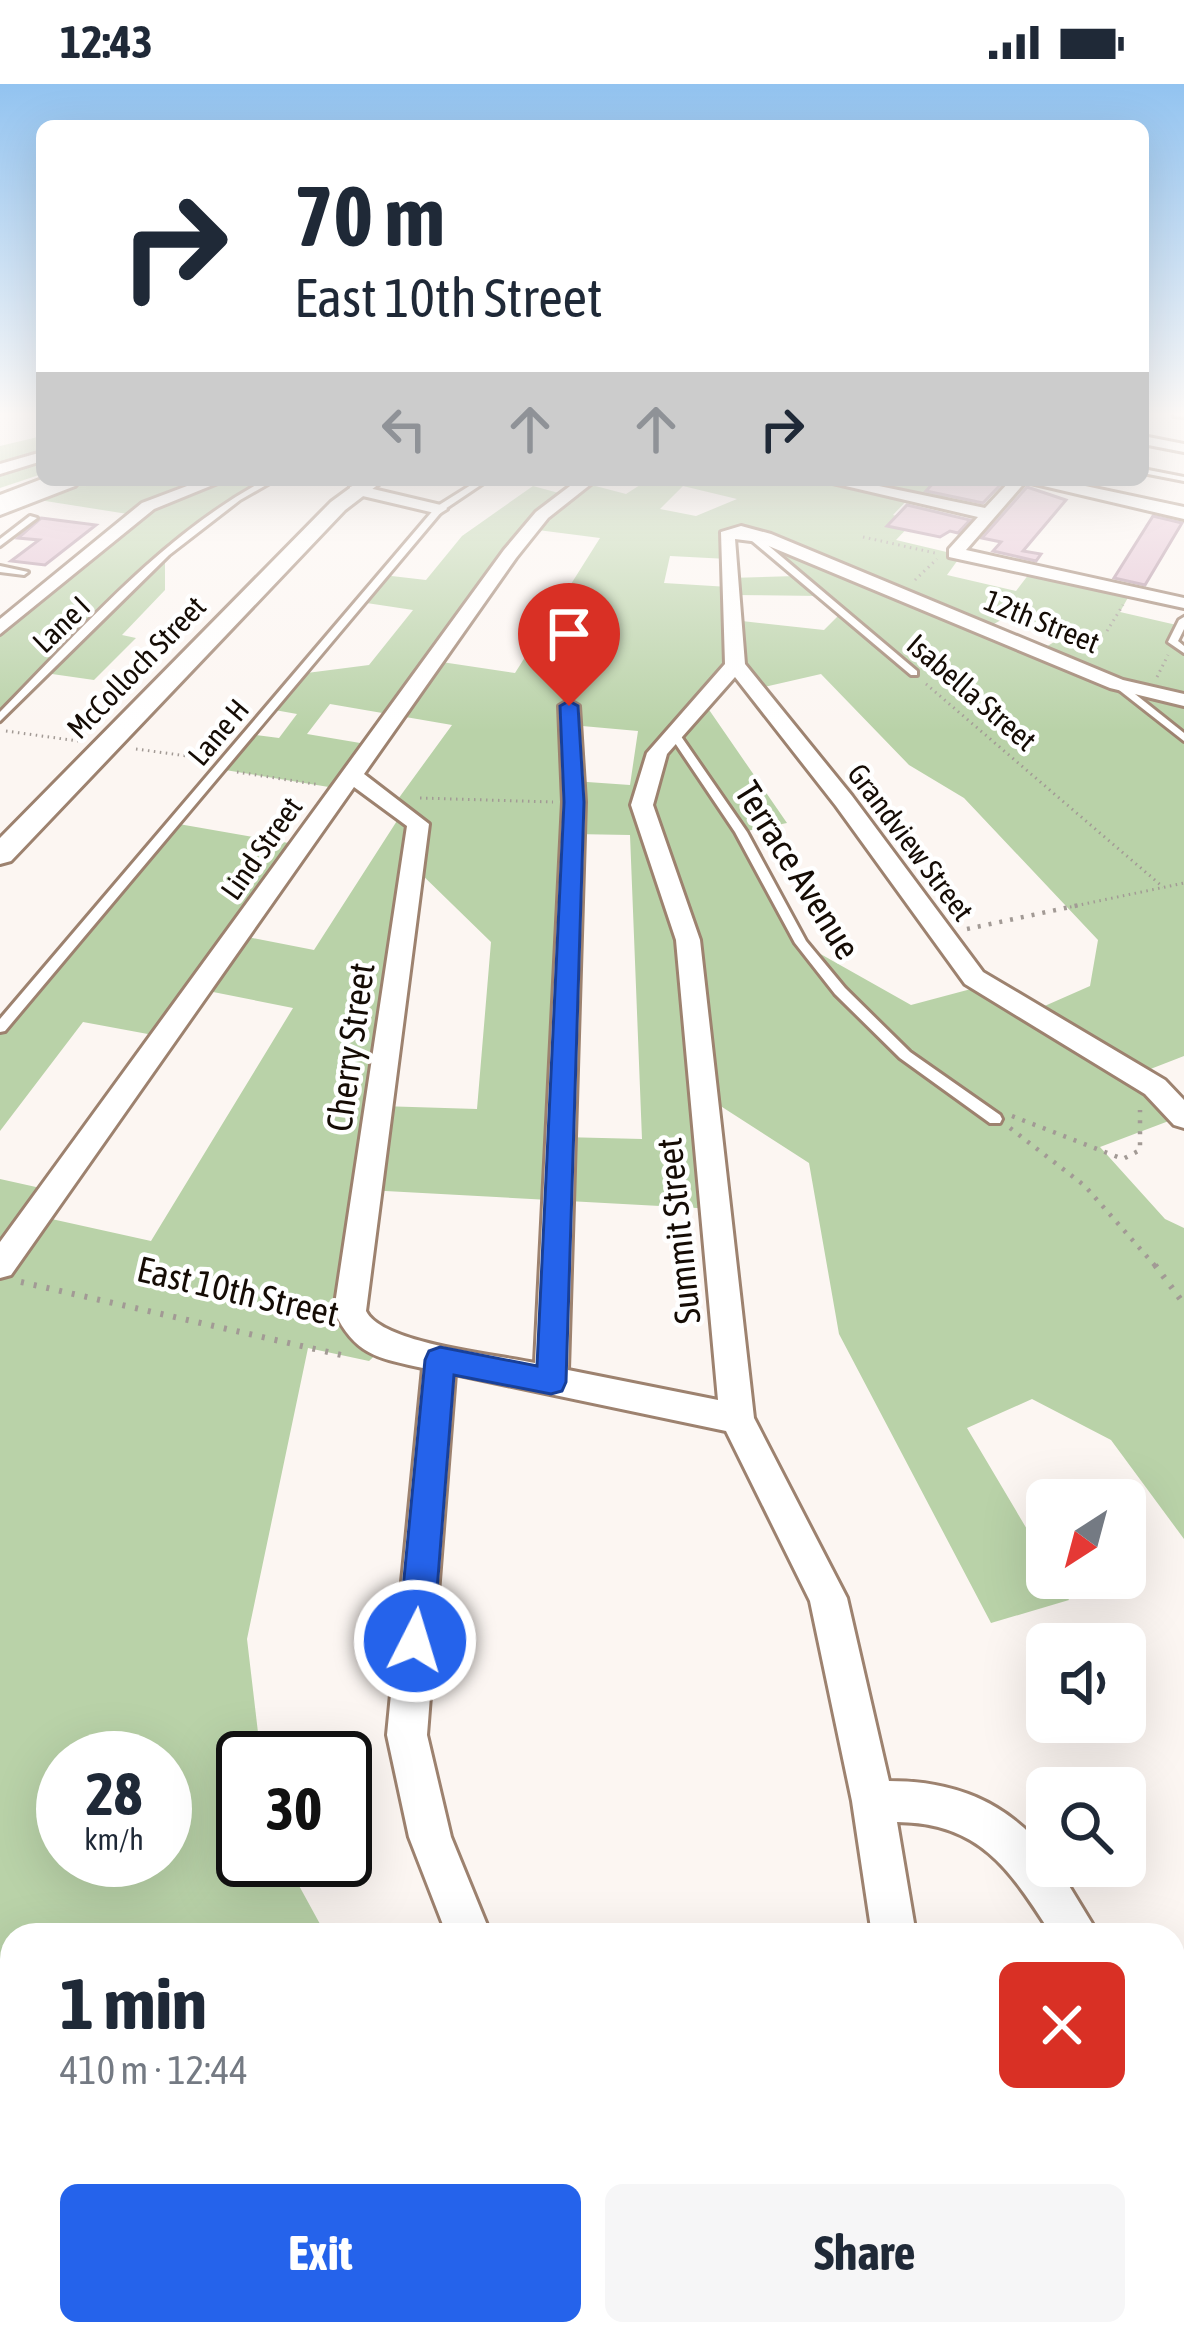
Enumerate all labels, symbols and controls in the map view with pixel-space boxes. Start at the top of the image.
text: 12:43 [60,16,153,68]
icon: right [96,168,252,324]
text: 70 m [294,168,445,264]
text: East 10th Street [294,267,603,328]
icon: left [371,396,437,462]
icon: ahead [497,396,563,462]
icon: ahead [623,396,689,462]
icon: right [749,396,815,462]
pin [518,583,620,706]
street label: 12th Street [979,583,1105,659]
street label: Lane I [26,589,96,659]
street label: McColloch Street [60,589,212,745]
icon: arrive [536,601,602,667]
street label: Isabella Street [901,627,1043,757]
street label: Lane H [181,692,255,772]
street label: Grandview Street [841,757,981,927]
street label: Terrace Avenue [727,773,869,967]
street label: Lind Street [213,790,309,906]
street label: Cherry Street [317,960,383,1134]
street label: Summit Street [647,1136,709,1326]
street label: East 10th Street [133,1247,343,1335]
north arrow [1026,1479,1146,1599]
map controls [1026,1479,1146,1887]
position arrow [352,1578,478,1704]
button: sound [1026,1623,1146,1743]
speed limit sign: 30 [216,1731,372,1887]
text: 28 [86,1759,142,1828]
button: search [1026,1767,1146,1887]
text: km/h [84,1822,144,1856]
text: 1 min [60,1962,207,2044]
button: close [999,1962,1125,2088]
text: 410 m · 12:44 [60,2048,248,2092]
button: Exit [60,2184,581,2322]
button: Share [605,2184,1125,2322]

